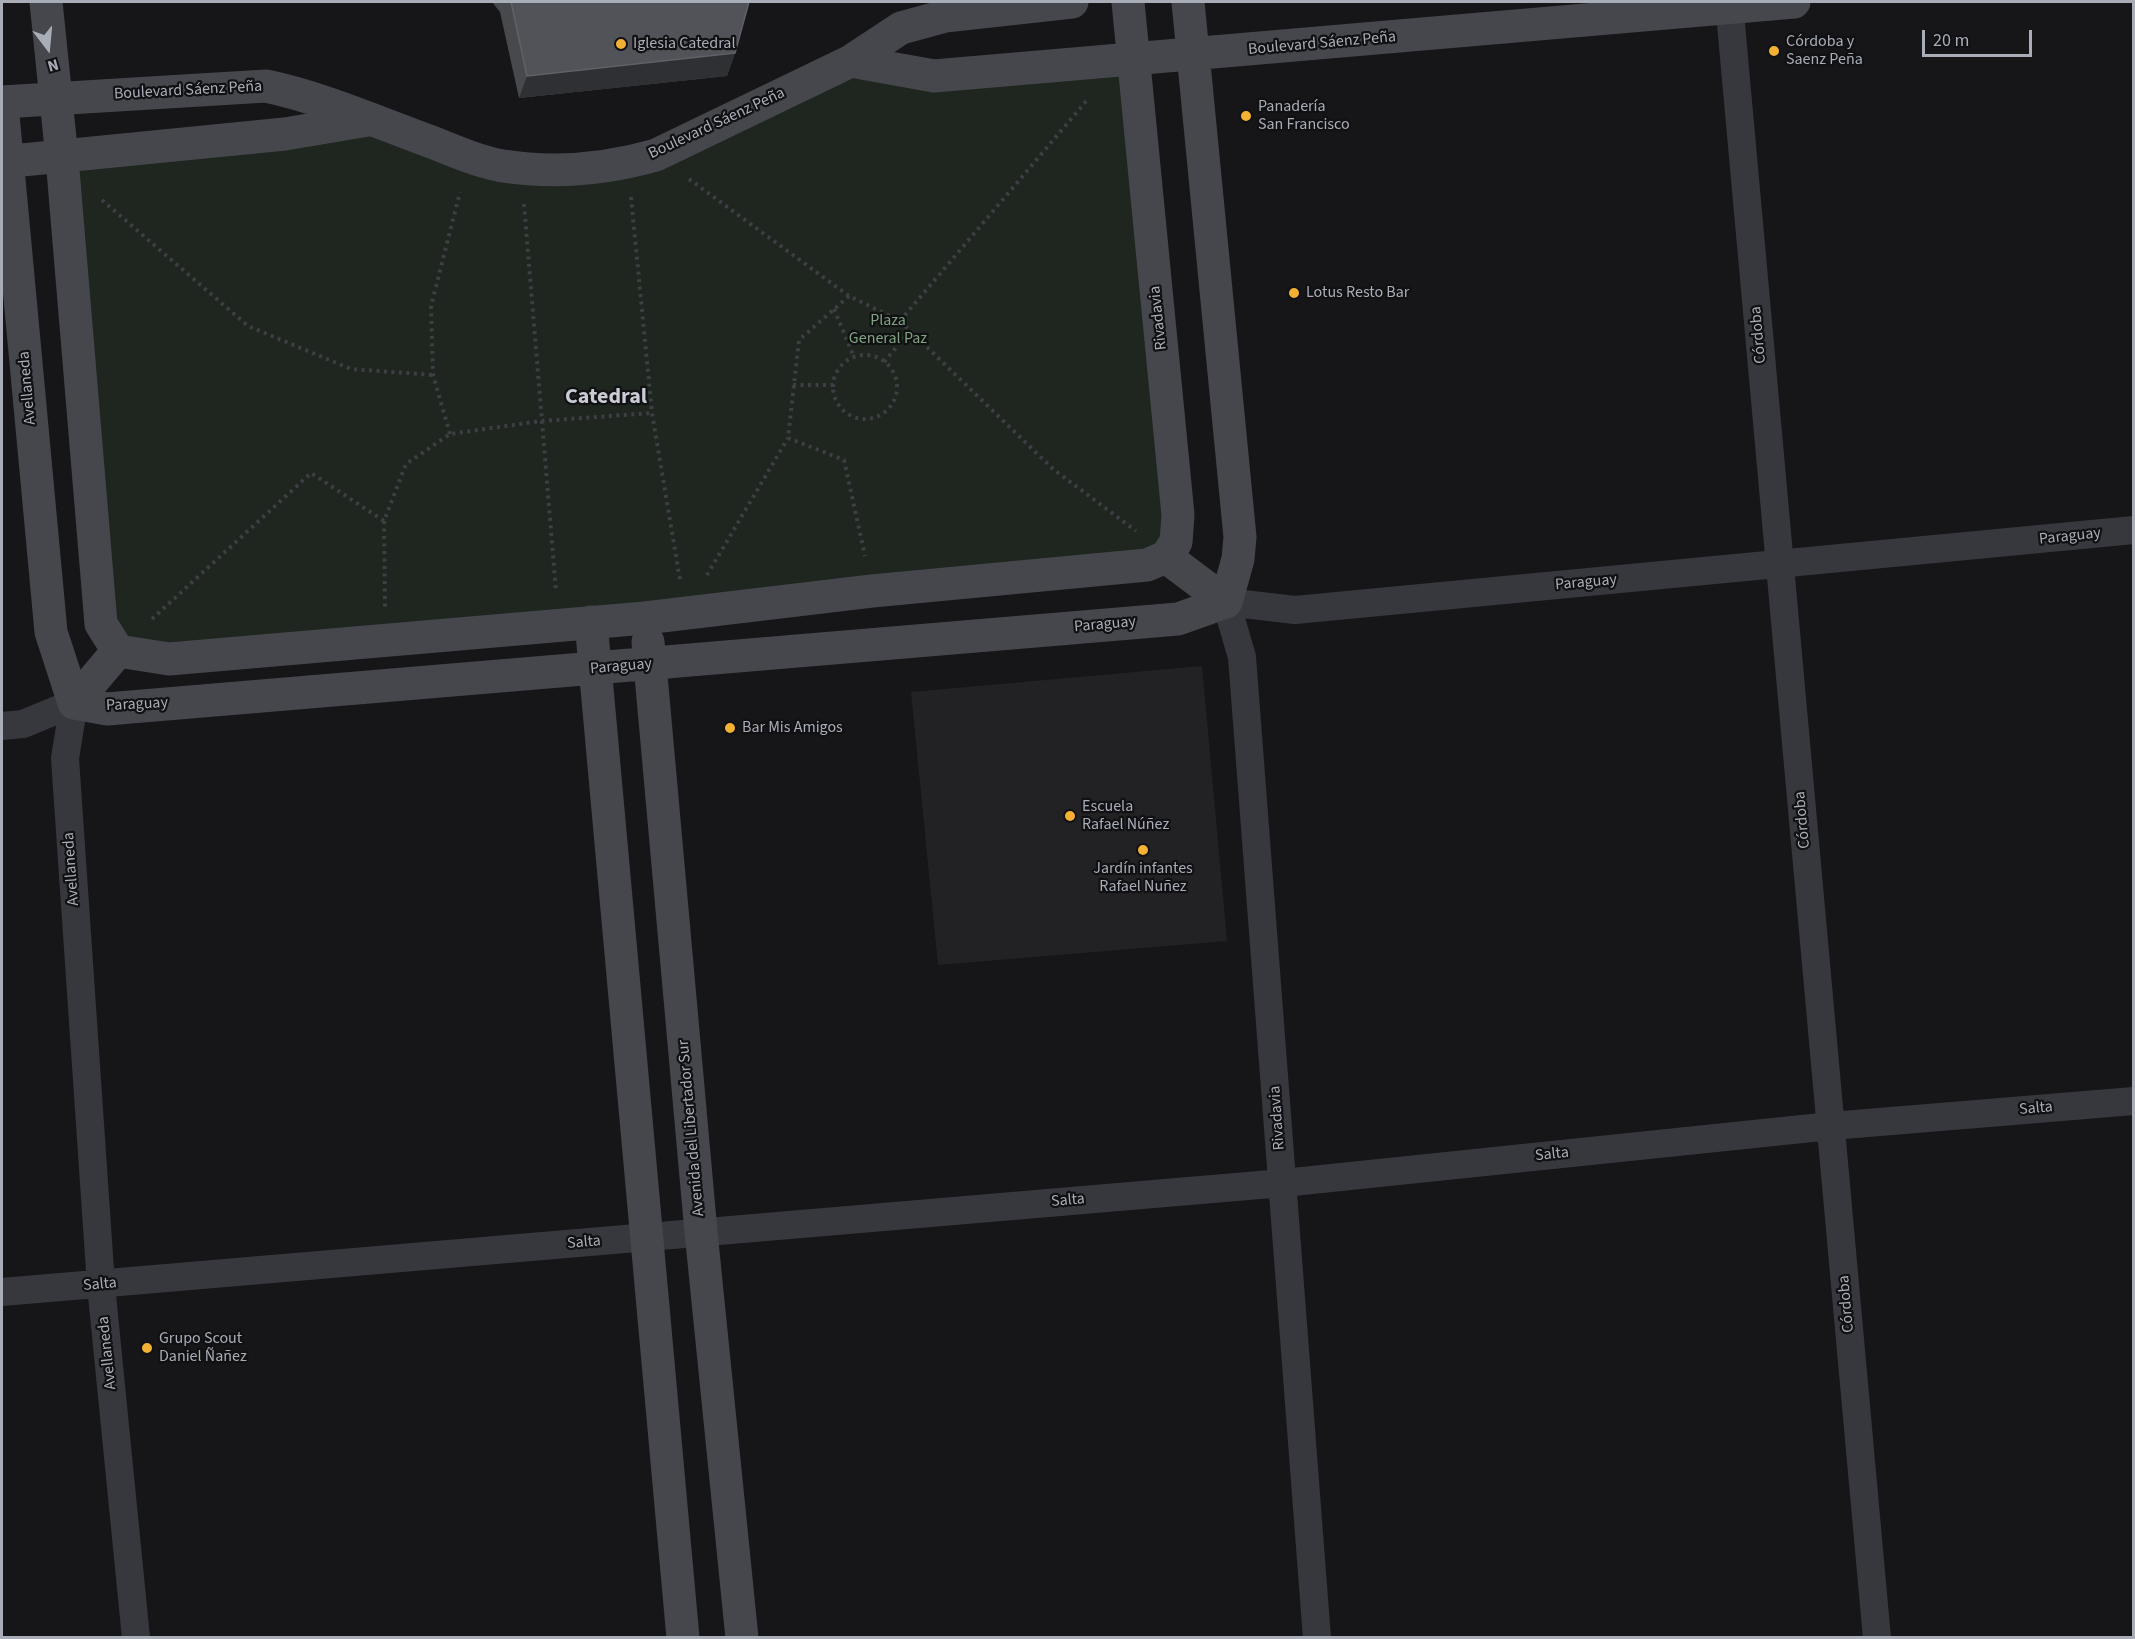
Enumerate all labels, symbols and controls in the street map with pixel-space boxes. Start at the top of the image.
north arrow [18,18,78,78]
scale bar [1925,18,2034,56]
street label: Boulevard Sáenz Peña [1247,28,1397,60]
text: 20 m [1933,28,1969,53]
place label: Córdoba y Saenz Peña [1786,32,1863,70]
place label: Iglesia Catedral [633,34,735,54]
marker: Iglesia Catedral [614,37,628,51]
marker: Córdoba y Saenz Peña [1767,44,1781,58]
text: N [45,53,61,77]
street label: Boulevard Sáenz Peña [113,78,263,104]
street label: Boulevard Sáenz Peña [646,84,788,164]
place label: Panadería San Francisco [1258,97,1350,135]
marker: Panadería San Francisco [1239,109,1253,123]
place label: Lotus Resto Bar [1306,283,1409,303]
street label: Rivadavia [1146,285,1172,351]
marker: Lotus Resto Bar [1287,286,1301,300]
street label: Córdoba [1747,306,1771,364]
park label: Plaza General Paz [849,311,927,349]
street label: Avellaneda [15,350,41,426]
district label: Catedral [565,385,647,411]
street label: Paraguay [2038,524,2102,550]
street label: Paraguay [1554,571,1618,595]
street label: Paraguay [1073,613,1137,637]
street label: Paraguay [589,655,653,679]
street label: Paraguay [106,694,168,716]
place label: Bar Mis Amigos [742,718,843,738]
marker: Bar Mis Amigos [723,721,737,735]
street label: Córdoba [1791,791,1815,849]
place label: Escuela Rafael Núñez [1082,797,1169,835]
marker: Escuela Rafael Núñez [1063,809,1077,823]
street label: Avellaneda [60,832,84,906]
marker: Jardín infantes Rafael Nuñez [1136,843,1150,857]
place label: Jardín infantes Rafael Nuñez [1093,859,1193,897]
street label: Avenida del Libertador Sur [675,1039,709,1217]
street label: Rivadavia [1266,1085,1290,1151]
street label: Salta [2018,1098,2054,1120]
street label: Salta [1534,1144,1570,1166]
street label: Salta [1050,1190,1086,1212]
street label: Salta [566,1232,602,1254]
street label: Salta [82,1274,118,1296]
street label: Córdoba [1835,1275,1859,1333]
street label: Avellaneda [95,1315,121,1391]
place label: Grupo Scout Daniel Ñañez [159,1329,247,1367]
marker: Grupo Scout Daniel Ñañez [140,1341,154,1355]

